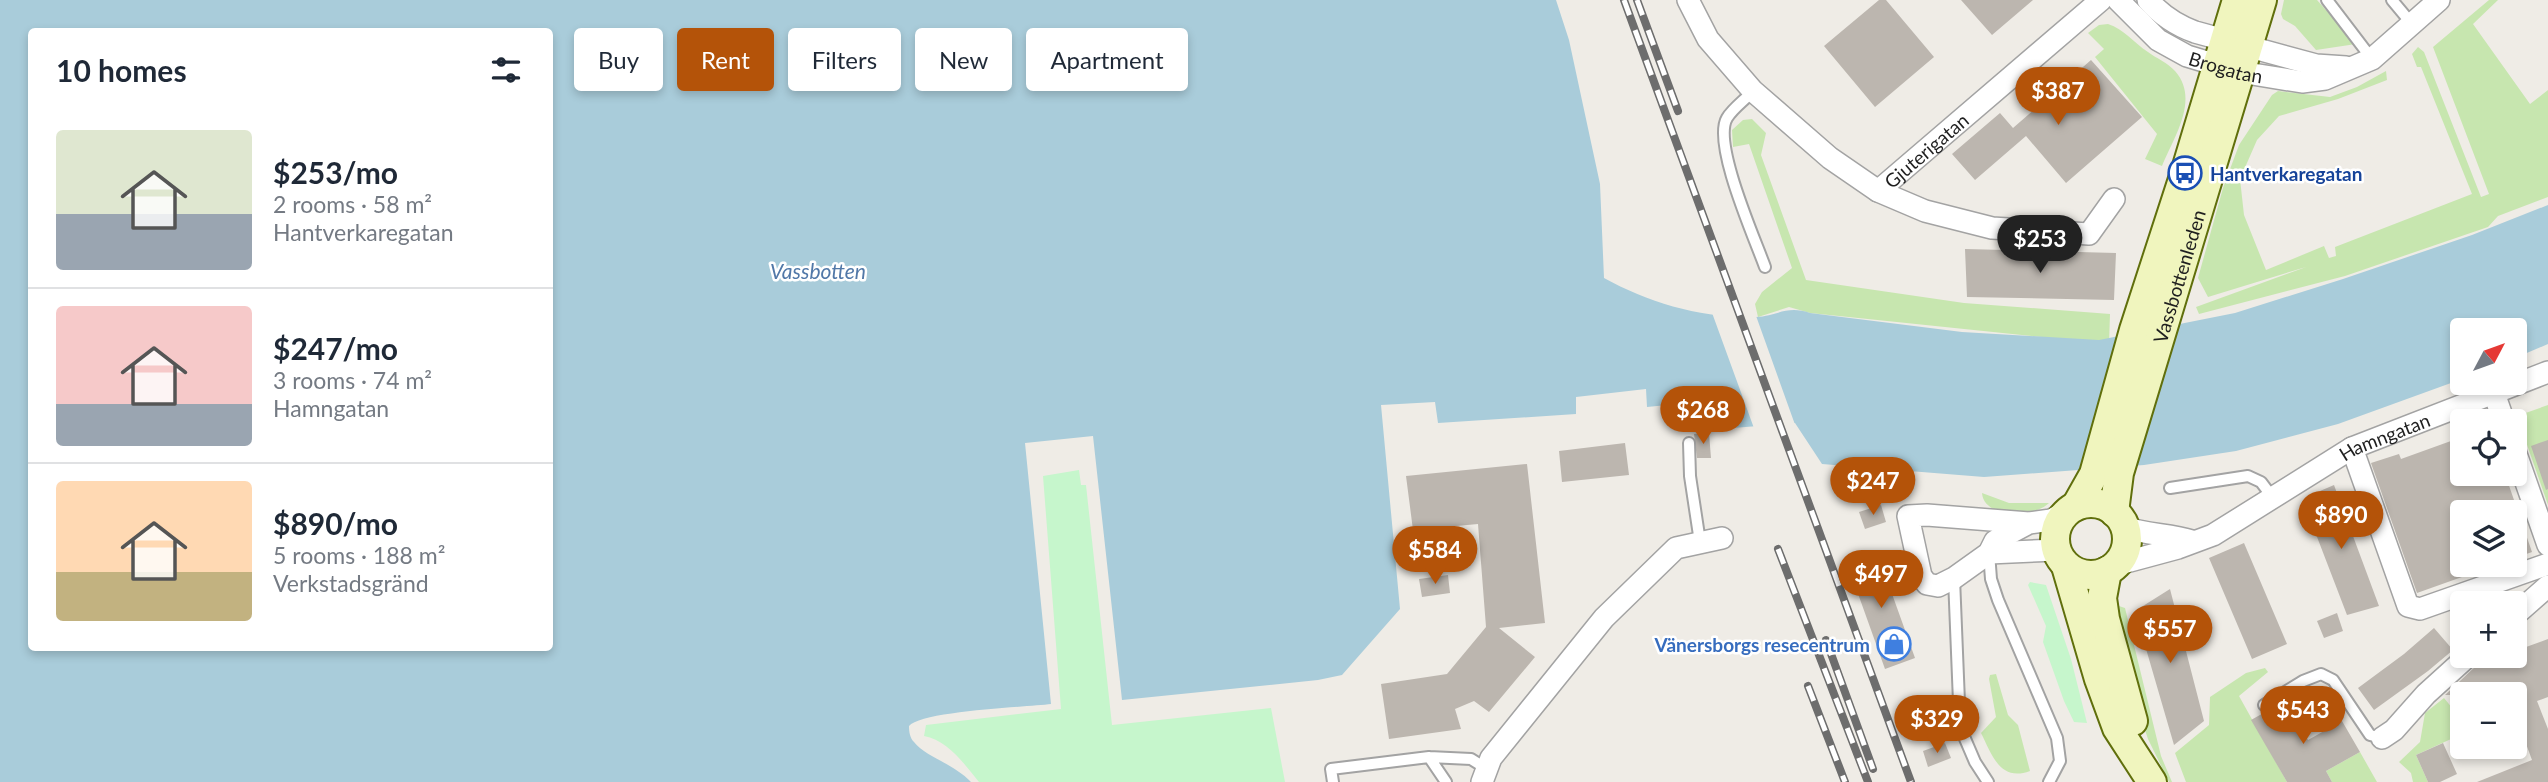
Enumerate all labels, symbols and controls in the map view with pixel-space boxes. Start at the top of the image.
chip: Buy [574,28,663,91]
chip: Rent [677,28,774,91]
chip: Filters [788,28,901,91]
chip: New [915,28,1012,91]
chip: Apartment [1026,28,1188,91]
street label: Brogatan [2186,46,2264,87]
icon: filters [487,51,525,89]
text: 10 homes [56,52,187,88]
pin: $387 [2017,68,2099,127]
text: $387 [2031,76,2085,104]
street label: Gjuterigatan [1879,108,1973,192]
text: $253/mo [273,154,398,190]
bus stop icon: Hantverkaregatan [2166,154,2204,192]
icon: home [112,158,196,242]
place label: Hantverkaregatan [2210,162,2362,185]
text: 2 rooms · 58 m² [273,190,432,218]
street label: Vassbottenleden [2148,207,2210,346]
pin: $253 [1999,216,2081,275]
text: Hantverkaregatan [273,218,454,246]
text: $253 [2013,224,2067,252]
water label: Vassbotten [770,258,866,283]
north arrow [2450,318,2527,396]
map controls [2450,318,2527,759]
text: $247/mo [273,330,398,366]
icon: home [112,334,196,418]
text: 3 rooms · 74 m² [273,366,432,394]
pin: $268 [1662,386,1744,446]
text: Hamngatan [273,394,389,422]
text: $268 [1676,395,1730,423]
street label: Hamngatan [2334,407,2433,465]
button: locate [2450,409,2527,486]
pin: $247 [1832,458,1914,517]
text: $247 [1846,466,1900,494]
pin: $890 [2300,491,2382,551]
text: $890 [2314,500,2368,528]
button: layers [2450,500,2527,577]
text: $890/mo [273,505,398,541]
icon: home [112,509,196,593]
pin: $584 [1394,526,1476,586]
text: $584 [1408,535,1462,563]
text: 5 rooms · 188 m² [273,541,445,569]
pin: $497 [1840,550,1922,610]
text: $497 [1854,559,1908,587]
text: Verkstadsgränd [273,569,429,597]
button: + [2450,591,2527,668]
pin: $557 [2129,606,2211,665]
text: $557 [2143,614,2197,642]
shop icon: Vänersborgs resecentrum [1875,625,1913,663]
place label: Vänersborgs resecentrum [1653,633,1870,656]
button: − [2450,682,2527,759]
pin: $543 [2262,686,2344,746]
text: $543 [2276,695,2330,723]
pin: $329 [1896,696,1978,755]
text: $329 [1910,704,1964,732]

